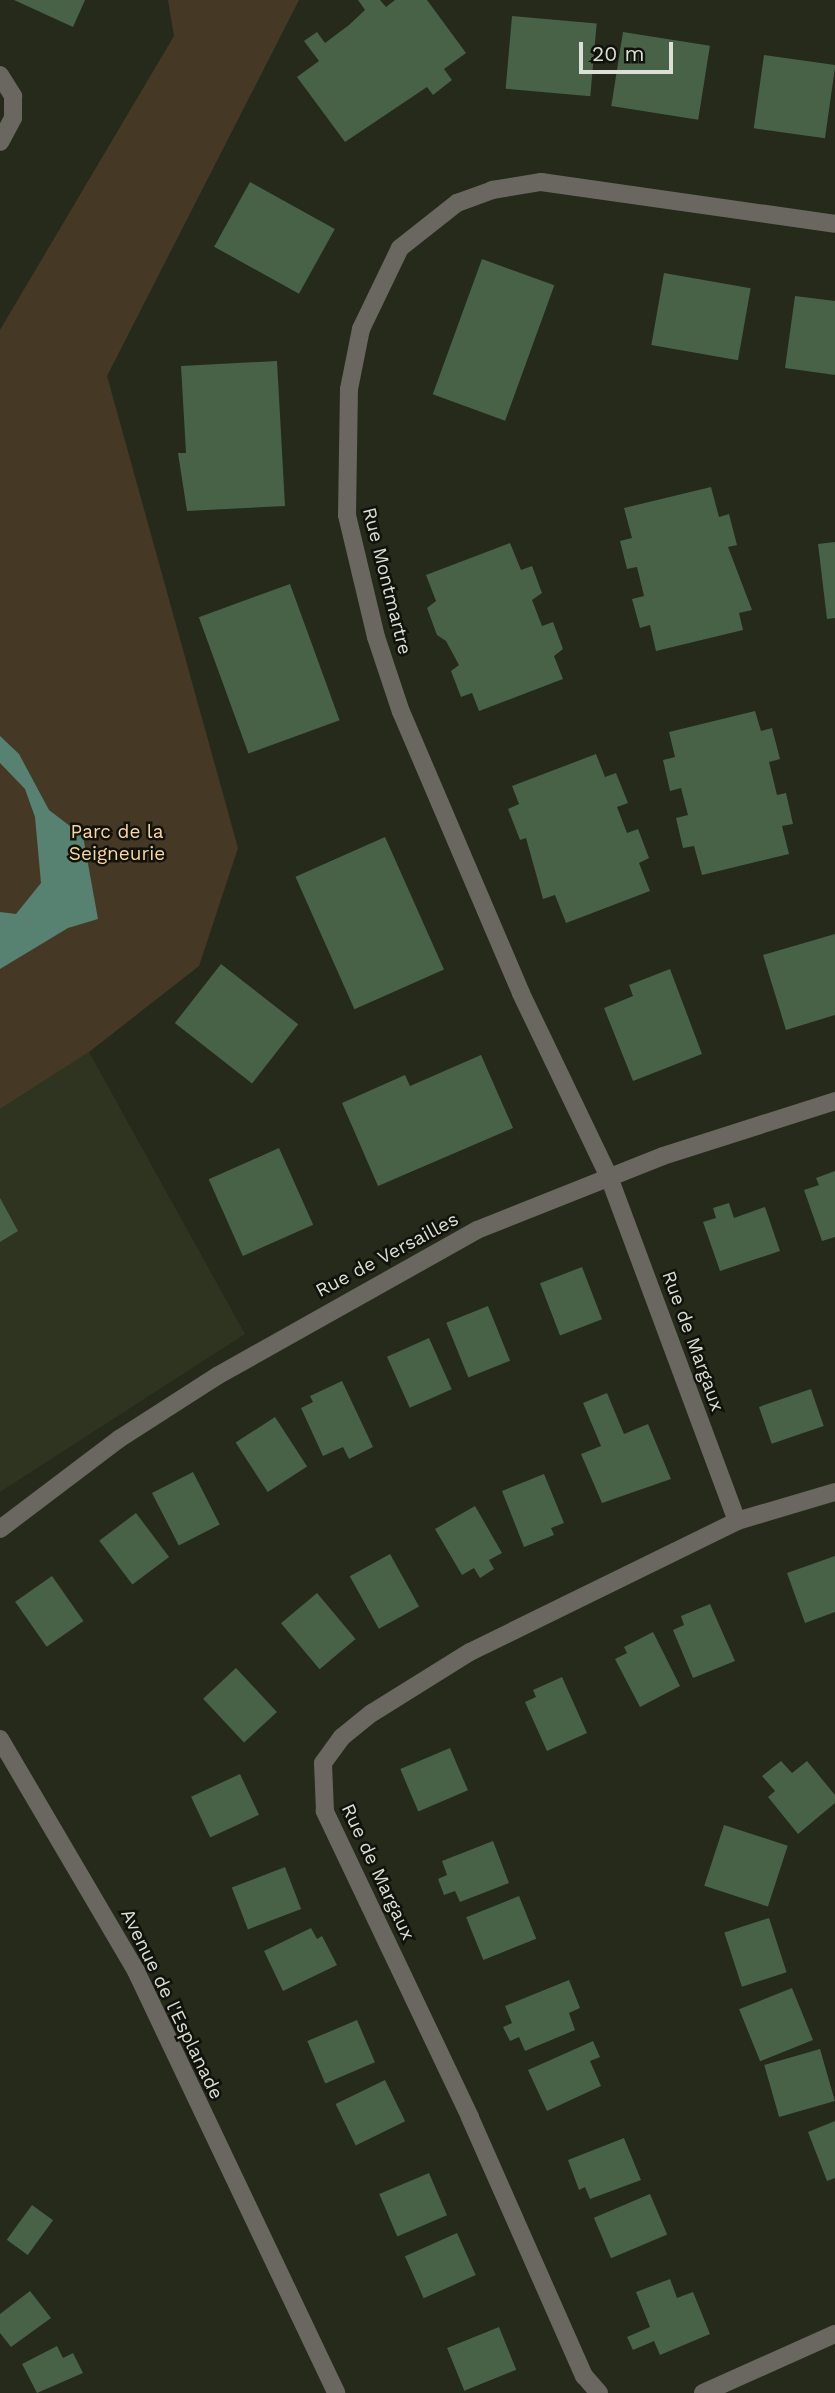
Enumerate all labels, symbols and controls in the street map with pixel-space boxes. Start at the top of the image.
scale bar [583,28,678,72]
text: 20 m [592,41,644,66]
street label: Rue Montmartre [358,505,416,657]
park label: Parc de la Seigneurie [69,821,165,865]
street label: Rue de Versailles [311,1208,463,1302]
street label: Rue de Margaux [657,1268,729,1414]
street label: Rue de Margaux [336,1800,420,1944]
street label: Avenue de l'Esplanade [116,1905,228,2103]

